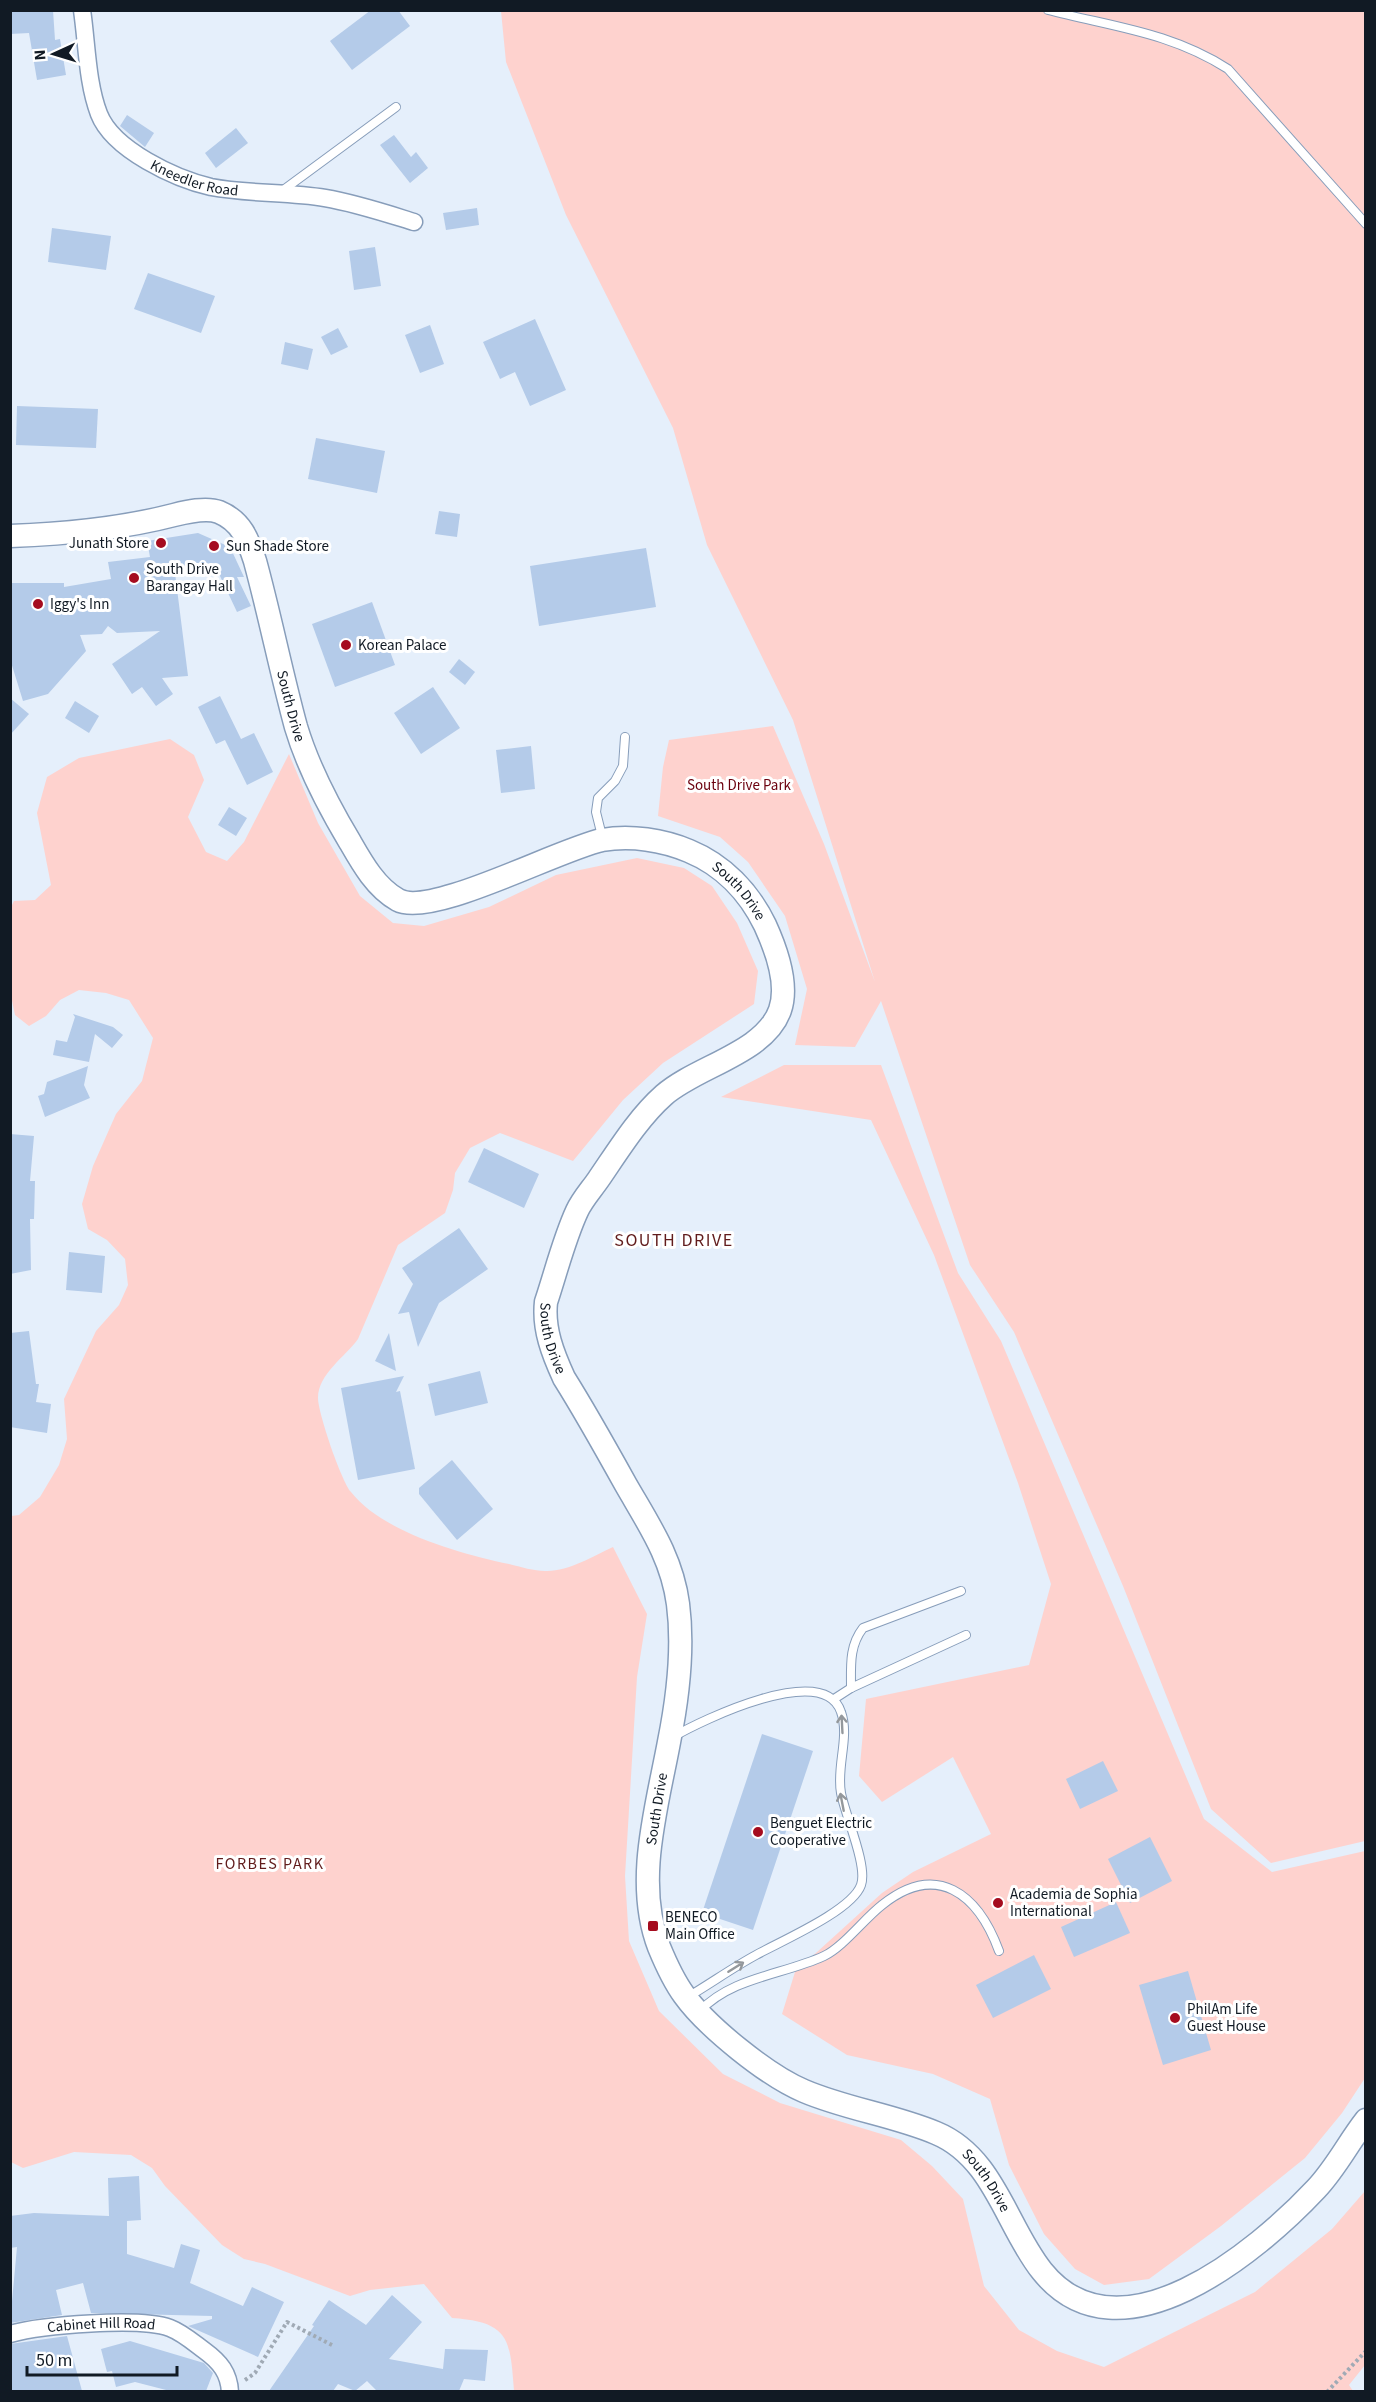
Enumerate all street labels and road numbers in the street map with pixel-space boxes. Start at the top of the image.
street label: Kneedler Road [147,154,240,201]
street label: South Drive [272,668,311,745]
street label: South Drive [708,856,771,924]
street label: South Drive [535,1302,571,1377]
street label: South Drive [641,1771,673,1847]
street label: South Drive [957,2144,1016,2216]
street label: Cabinet Hill Road [46,2312,156,2338]

